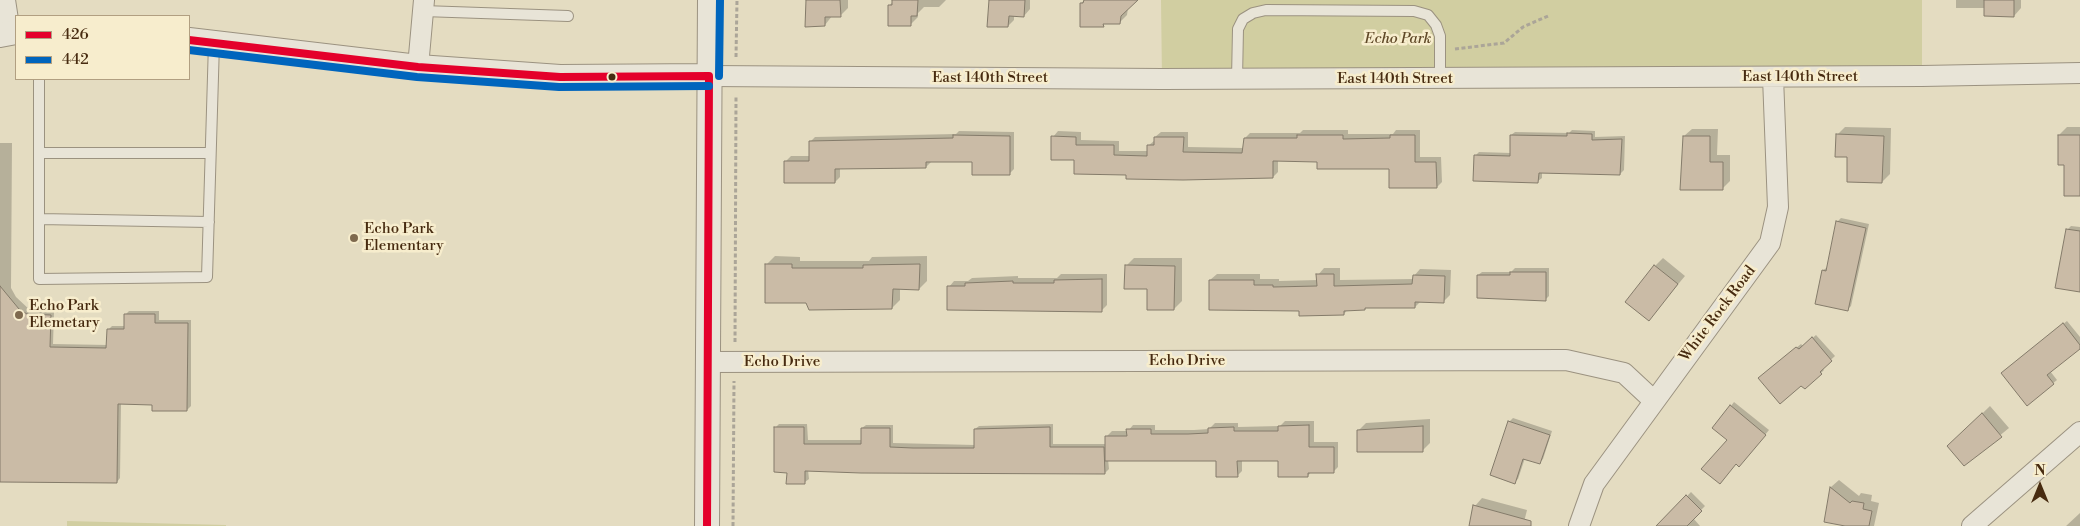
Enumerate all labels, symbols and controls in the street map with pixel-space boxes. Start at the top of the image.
legend [15,15,190,80]
text: 426 [62,25,89,44]
park label: Echo Park [1365,30,1431,48]
text: 442 [62,50,89,69]
street label: East 140th Street [1742,68,1858,86]
street label: East 140th Street [932,69,1048,87]
street label: East 140th Street [1337,70,1453,88]
unlabelled marker [607,72,617,82]
place label: Echo Park Elementary [364,220,443,255]
marker: Echo Park Elementary [348,232,360,244]
street label: White Rock Road [1676,263,1760,365]
place label: Echo Park Elemetary [29,297,100,332]
marker: Echo Park Elemetary [13,309,25,321]
street label: Echo Drive [1149,352,1225,370]
street label: Echo Drive [744,353,820,371]
north arrow [2015,461,2065,511]
text: N [2034,462,2046,480]

